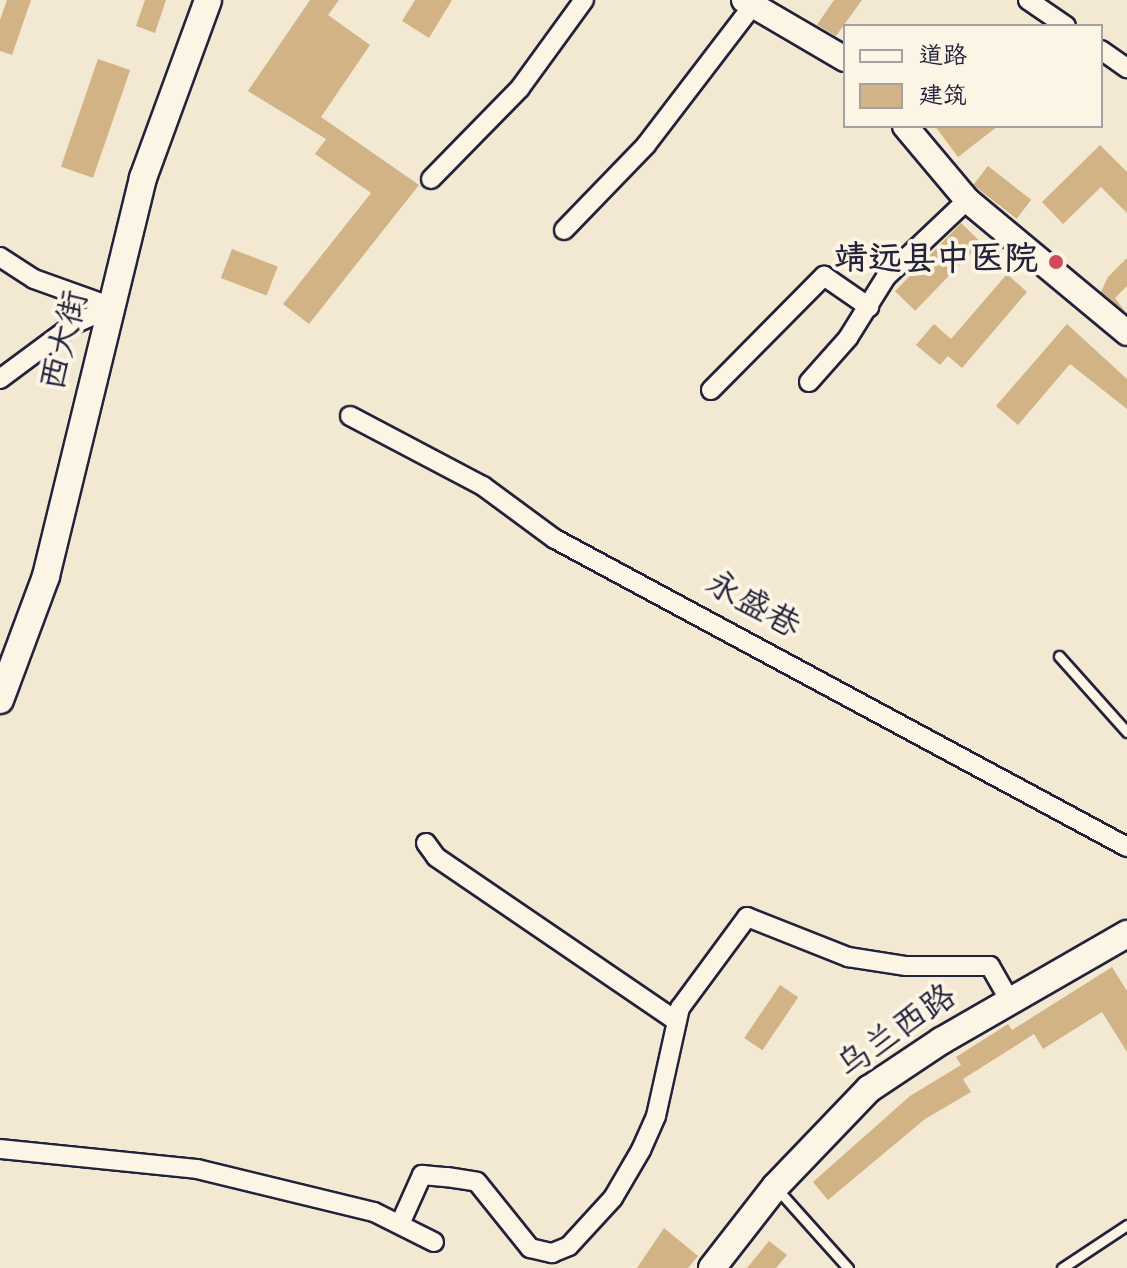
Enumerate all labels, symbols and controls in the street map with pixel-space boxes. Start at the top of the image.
legend [843,24,1103,128]
text: 道路 [919,40,967,75]
text: 建筑 [919,80,967,115]
place label: 靖远县中医院 [834,242,1038,282]
marker: 靖远县中医院 [1045,251,1067,273]
street label: 西大街 [35,287,99,395]
street label: 永盛巷 [698,564,806,650]
street label: 乌兰西路 [831,977,965,1089]

